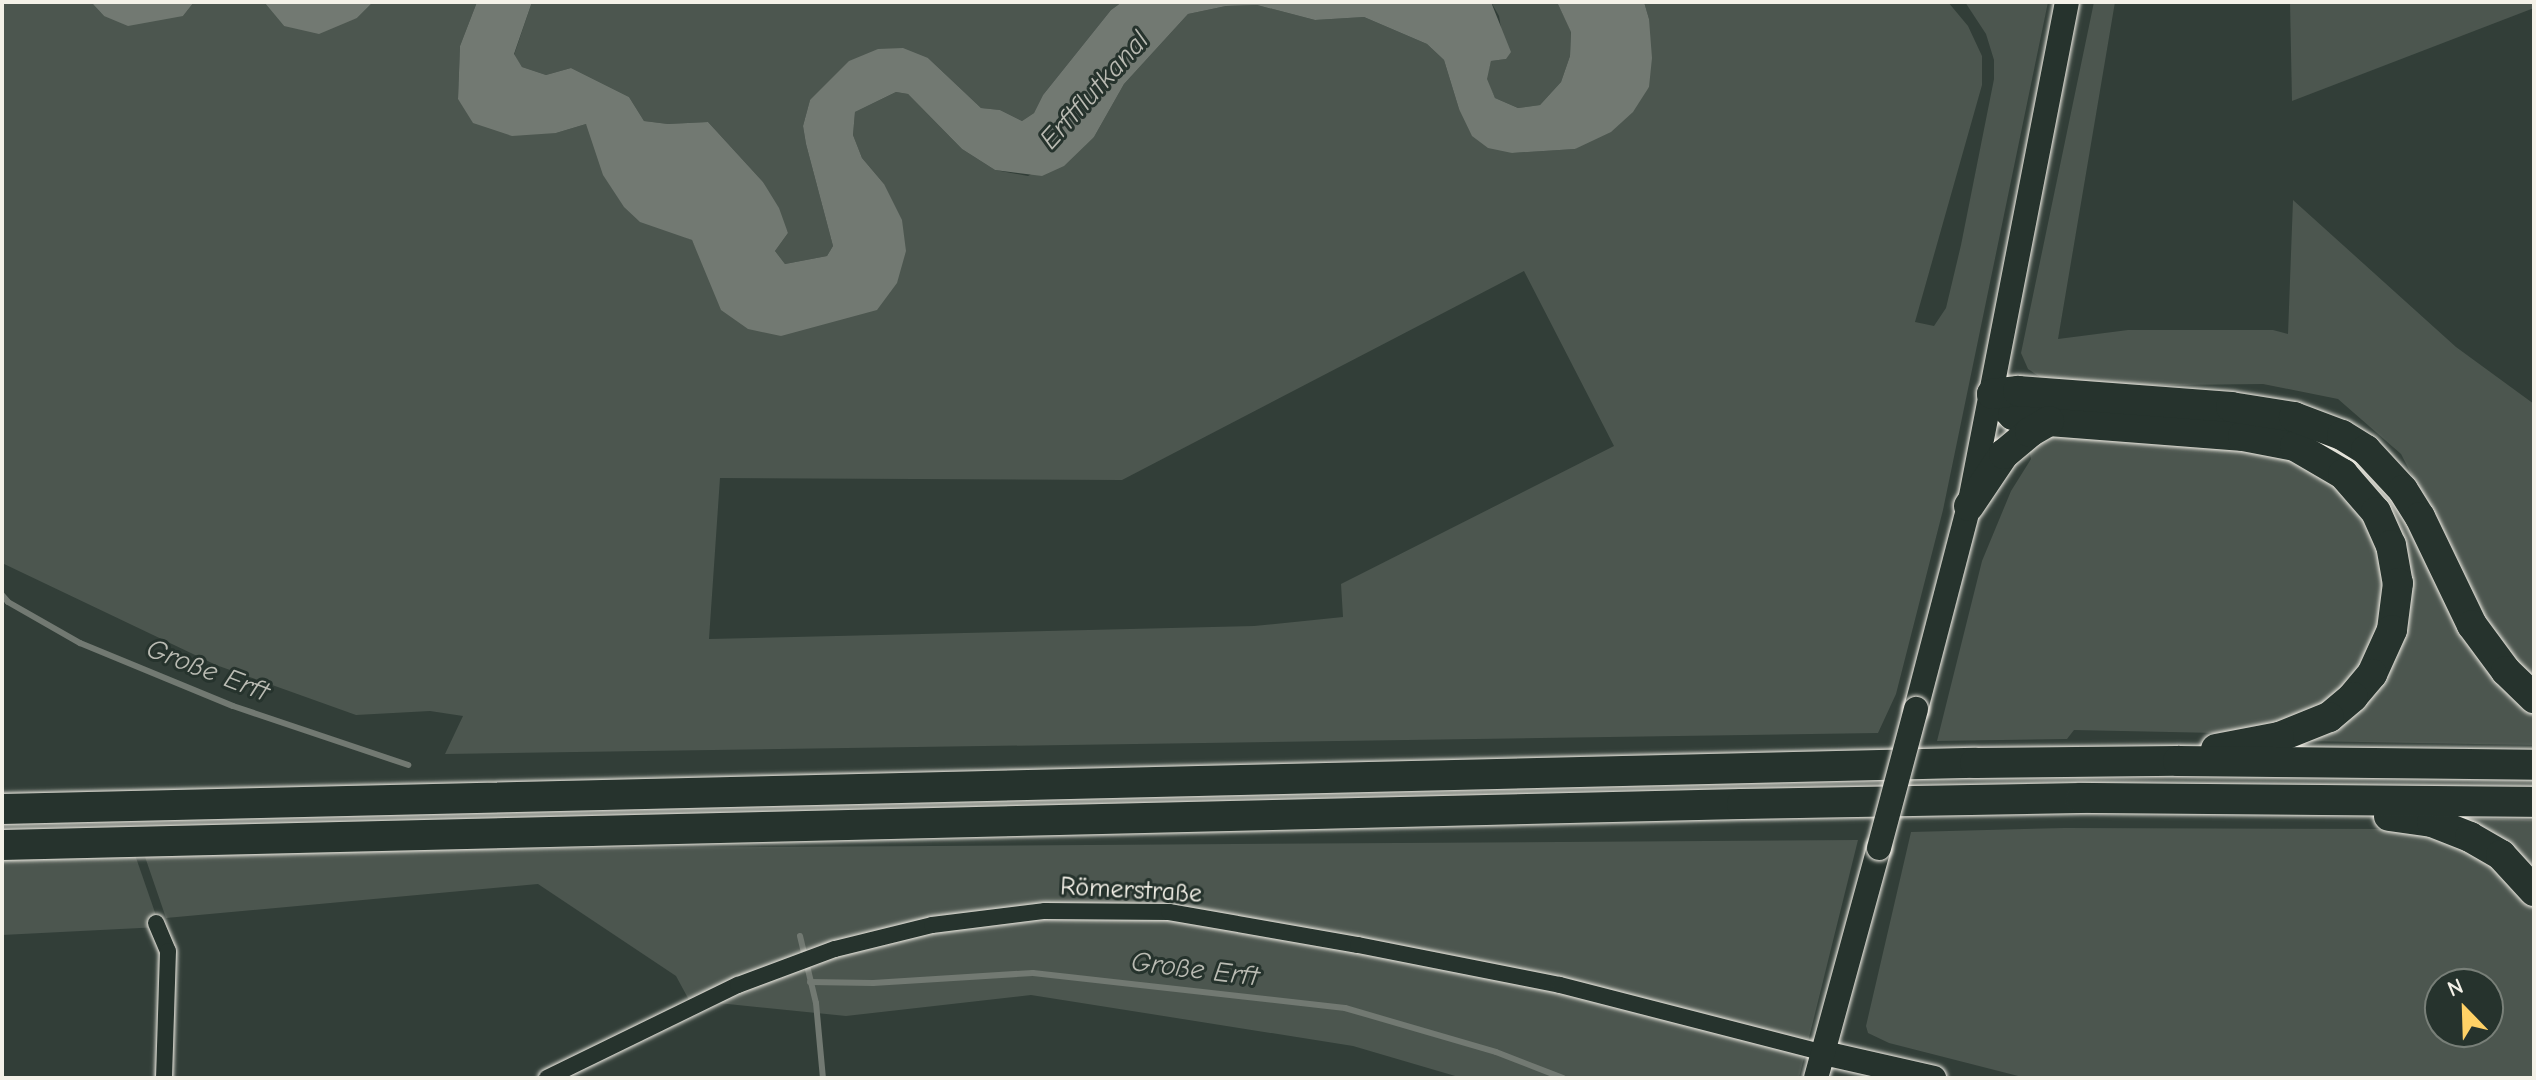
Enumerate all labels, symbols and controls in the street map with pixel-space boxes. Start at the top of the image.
water label: Erftflutkanal [1032,24,1156,156]
water label: Große Erft [142,631,274,709]
street label: Römerstraße [1059,872,1203,910]
water label: Große Erft [1129,944,1261,994]
north arrow [2424,968,2504,1048]
text: N [2444,973,2467,1003]

